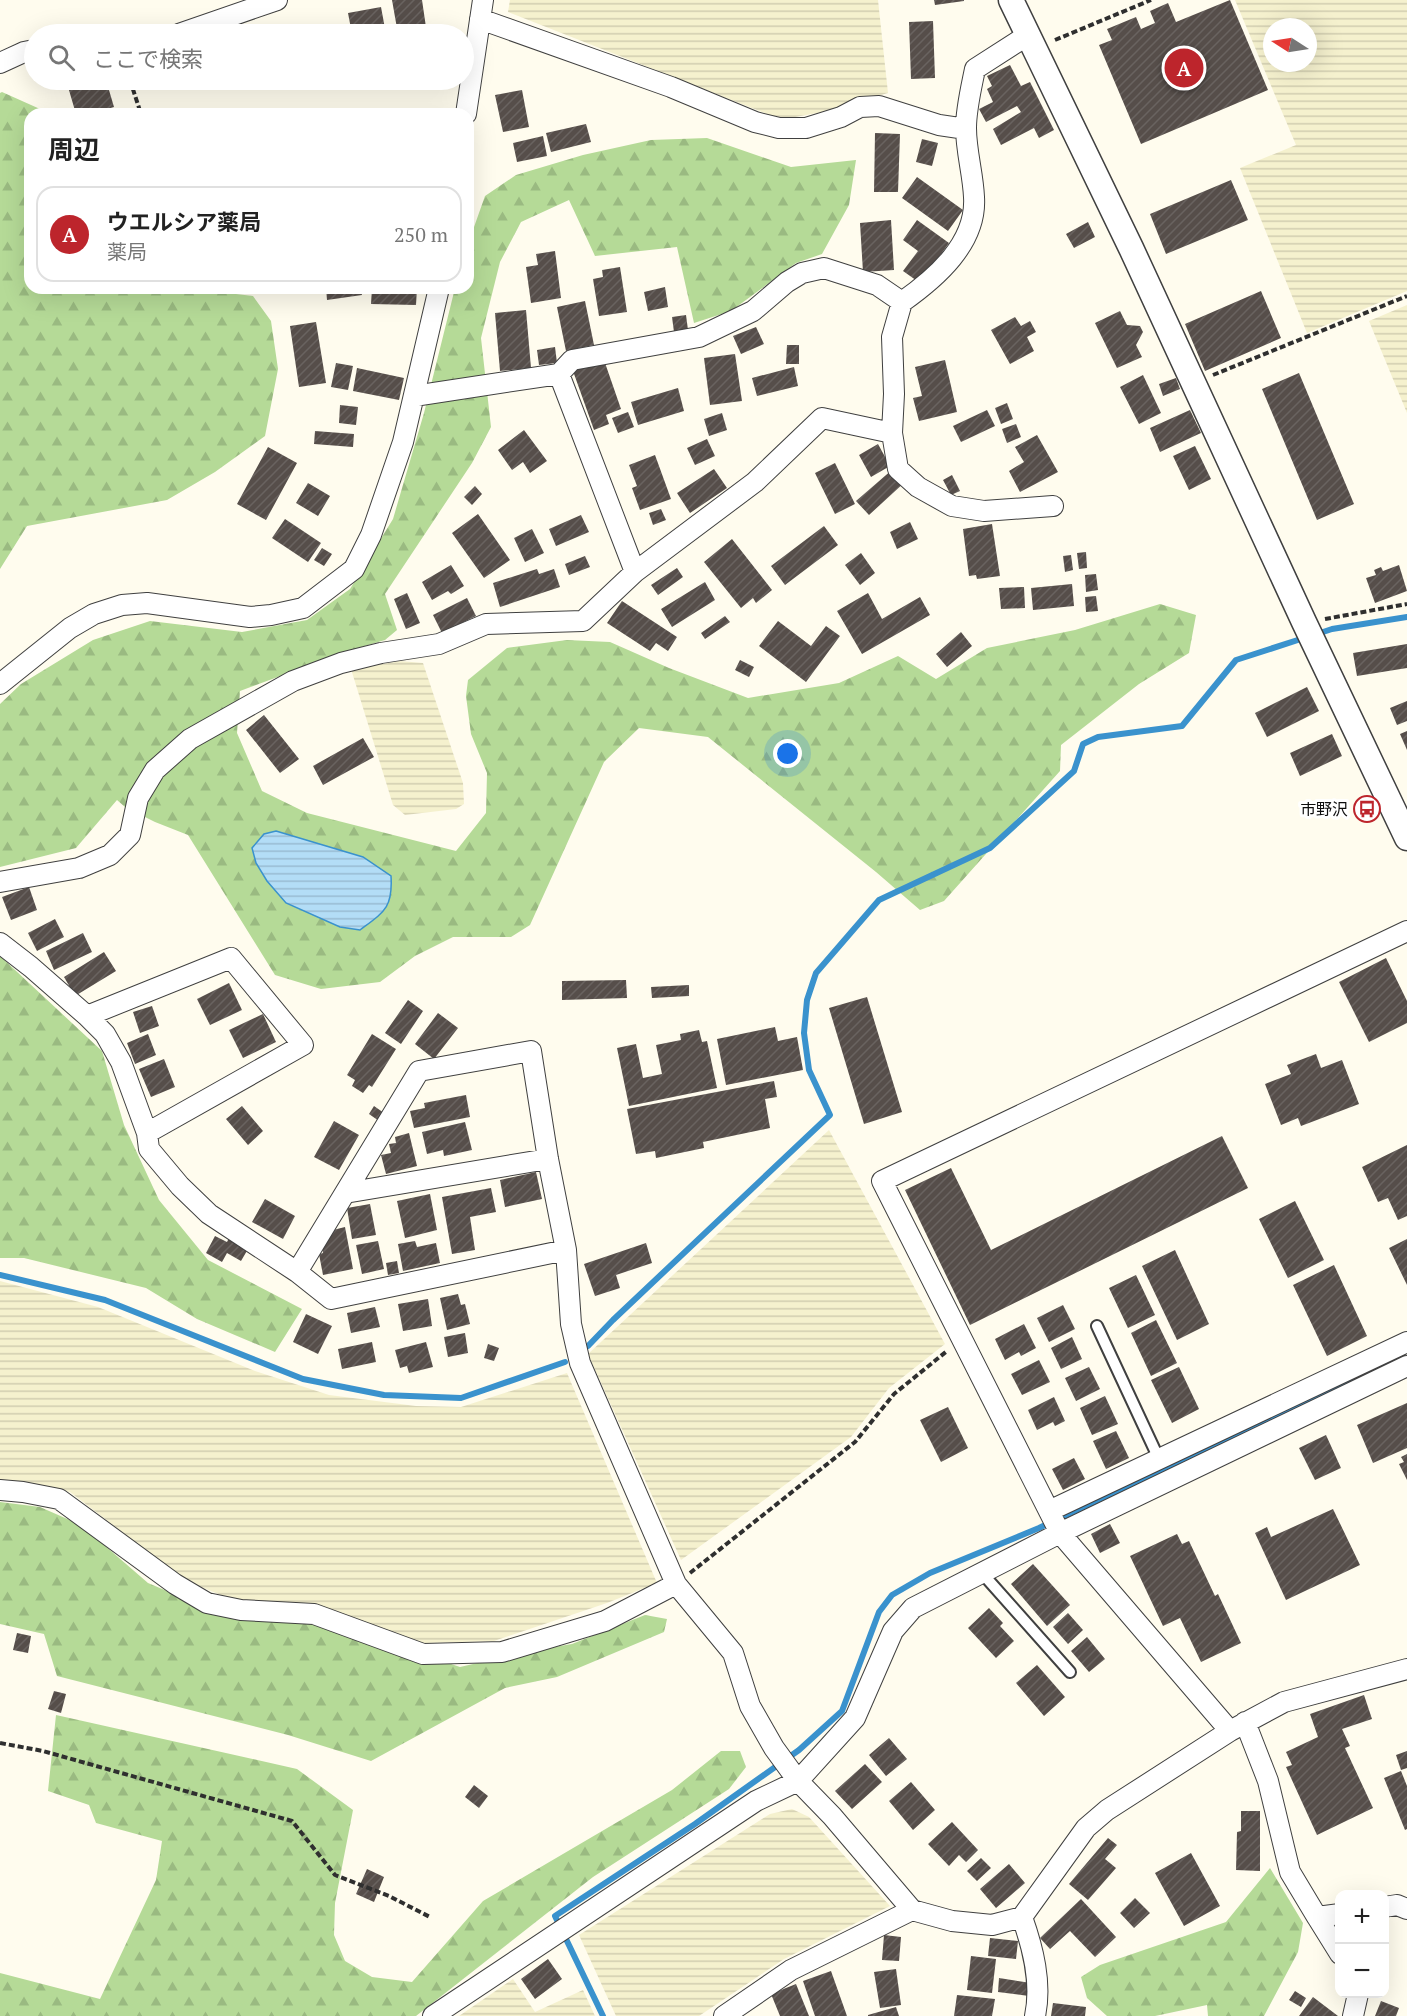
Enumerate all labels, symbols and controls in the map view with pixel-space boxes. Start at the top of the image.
north arrow [1263,18,1317,72]
search box [24,24,474,90]
icon: search [45,41,78,74]
text: ここで検索 [93,44,203,73]
pin: A [1164,46,1204,90]
text: 周辺 [48,132,100,166]
text: ウエルシア薬局 [107,207,261,236]
text: A [62,221,77,248]
text: 250 m [394,221,448,248]
text: 薬局 [107,238,147,265]
your location [773,739,802,768]
bus stop icon: 市野沢 [1352,794,1382,824]
place label: 市野沢 [1300,798,1348,820]
map controls [1335,1890,1389,1998]
button: + [1335,1890,1389,1944]
button: − [1335,1944,1389,1998]

